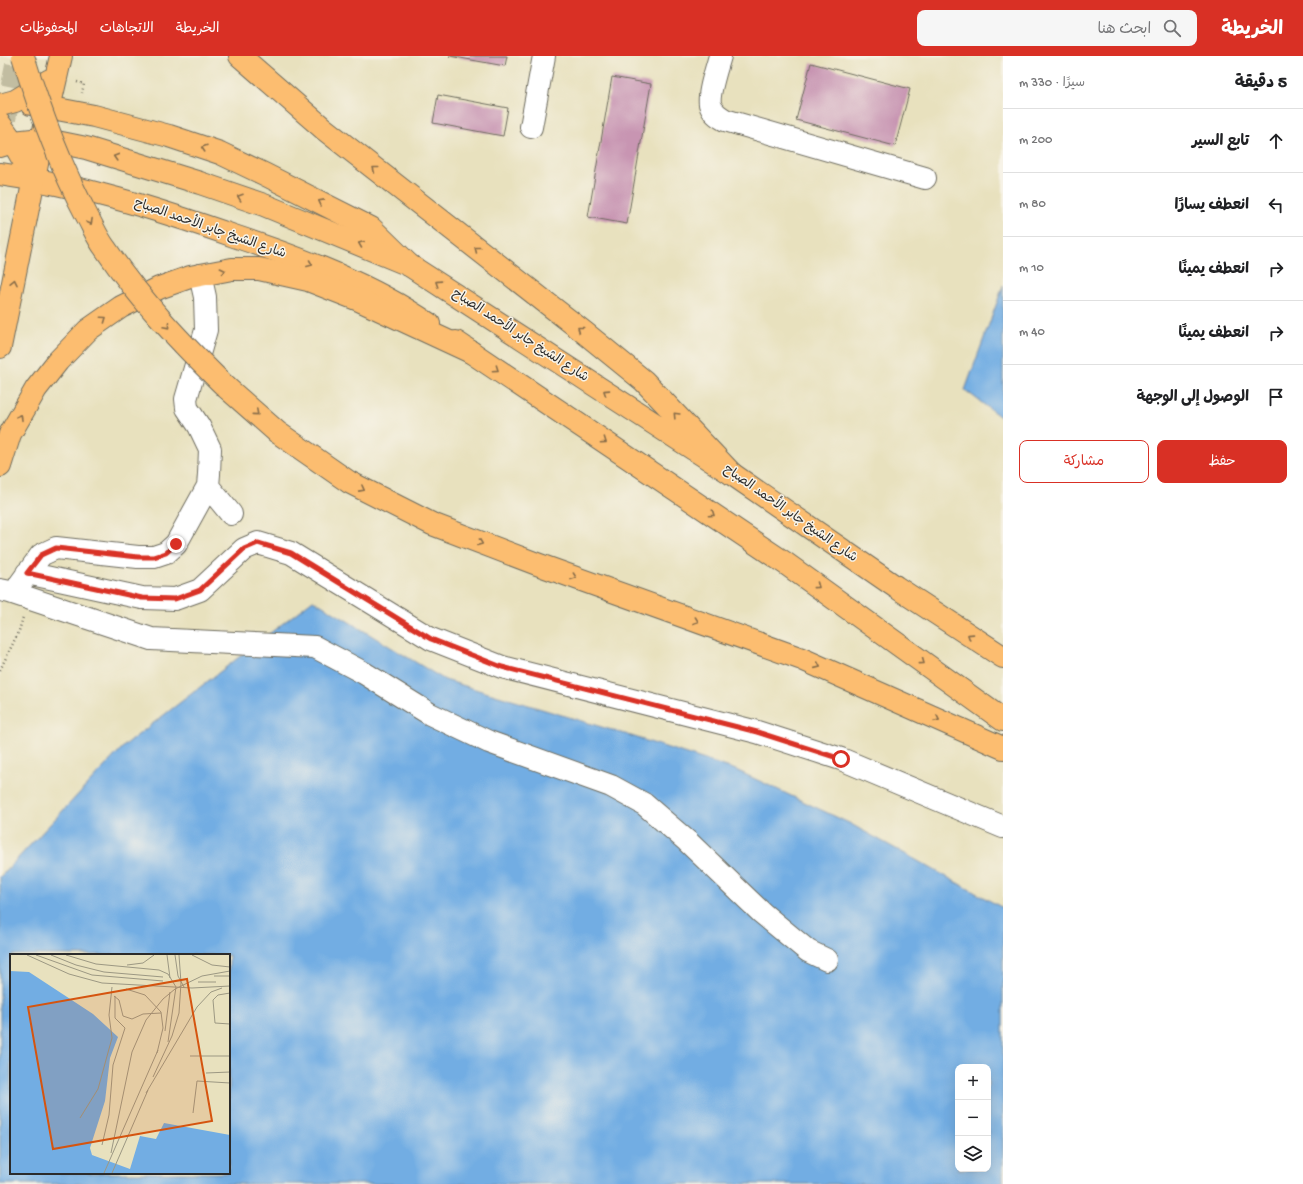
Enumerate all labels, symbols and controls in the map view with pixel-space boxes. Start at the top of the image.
search box [917,10,1197,46]
icon: search [1161,17,1183,39]
text: الخريطة [1221,19,1283,42]
text: المحفوظات [20,21,78,38]
text: الاتجاهات [100,21,154,38]
text: الخريطة [176,21,219,38]
text: ابحث هنا [1097,21,1151,39]
text: 5 دقيقة [1235,74,1287,94]
text: سيرًا · 330 m [1019,76,1085,91]
icon: ahead [1265,130,1287,152]
text: 200 m [1019,133,1052,148]
text: تابع السير [1192,133,1249,151]
one-way arrow [200,144,207,153]
one-way arrow [113,153,120,162]
one-way arrow [372,167,379,174]
street label: شارع الشيخ جابر الأحمد الصباح [132,193,289,262]
one-way arrow [236,193,243,201]
icon: left [1265,194,1287,216]
text: 80 m [1019,197,1046,212]
text: انعطف يسارًا [1175,197,1249,215]
one-way arrow [318,200,326,207]
one-way arrow [85,217,93,225]
one-way arrow [357,241,365,249]
one-way arrow [474,247,481,254]
icon: right [1265,258,1287,280]
one-way arrow [307,260,314,268]
text: 10 m [1019,261,1044,276]
text: انعطف يمينًا [1178,261,1249,279]
one-way arrow [220,267,226,275]
one-way arrow [9,279,17,285]
one-way arrow [435,281,442,288]
street label: شارع الشيخ جابر الأحمد الصباح [449,284,593,386]
one-way arrow [100,316,107,324]
one-way arrow [162,321,169,329]
icon: right [1265,322,1287,344]
text: 40 m [1019,325,1045,340]
text: انعطف يمينًا [1178,325,1249,343]
one-way arrow [577,326,584,333]
one-way arrow [492,364,499,371]
icon: arrive [1265,386,1287,408]
one-way arrow [603,389,610,396]
text: الوصول إلى الوجهة [1136,389,1249,407]
one-way arrow [251,409,259,416]
one-way arrow [674,412,681,420]
one-way arrow [16,414,23,421]
one-way arrow [600,436,607,443]
button: مشاركة [1019,440,1149,483]
button: حفظ [1157,440,1287,483]
street label: شارع الشيخ جابر الأحمد الصباح [720,460,861,566]
one-way arrow [357,484,365,491]
one-way arrow [708,509,715,517]
route end [167,535,185,553]
one-way arrow [476,538,483,546]
one-way arrow [570,573,577,581]
one-way arrow [813,581,820,589]
one-way arrow [692,617,699,625]
one-way arrow [967,633,974,640]
one-way arrow [918,657,925,664]
one-way arrow [813,661,821,669]
one-way arrow [932,714,940,722]
route start [832,750,850,768]
inset map [10,954,230,1174]
map controls [955,1064,991,1172]
button: + [955,1064,991,1100]
button: − [955,1100,991,1136]
button: layers [955,1136,991,1172]

